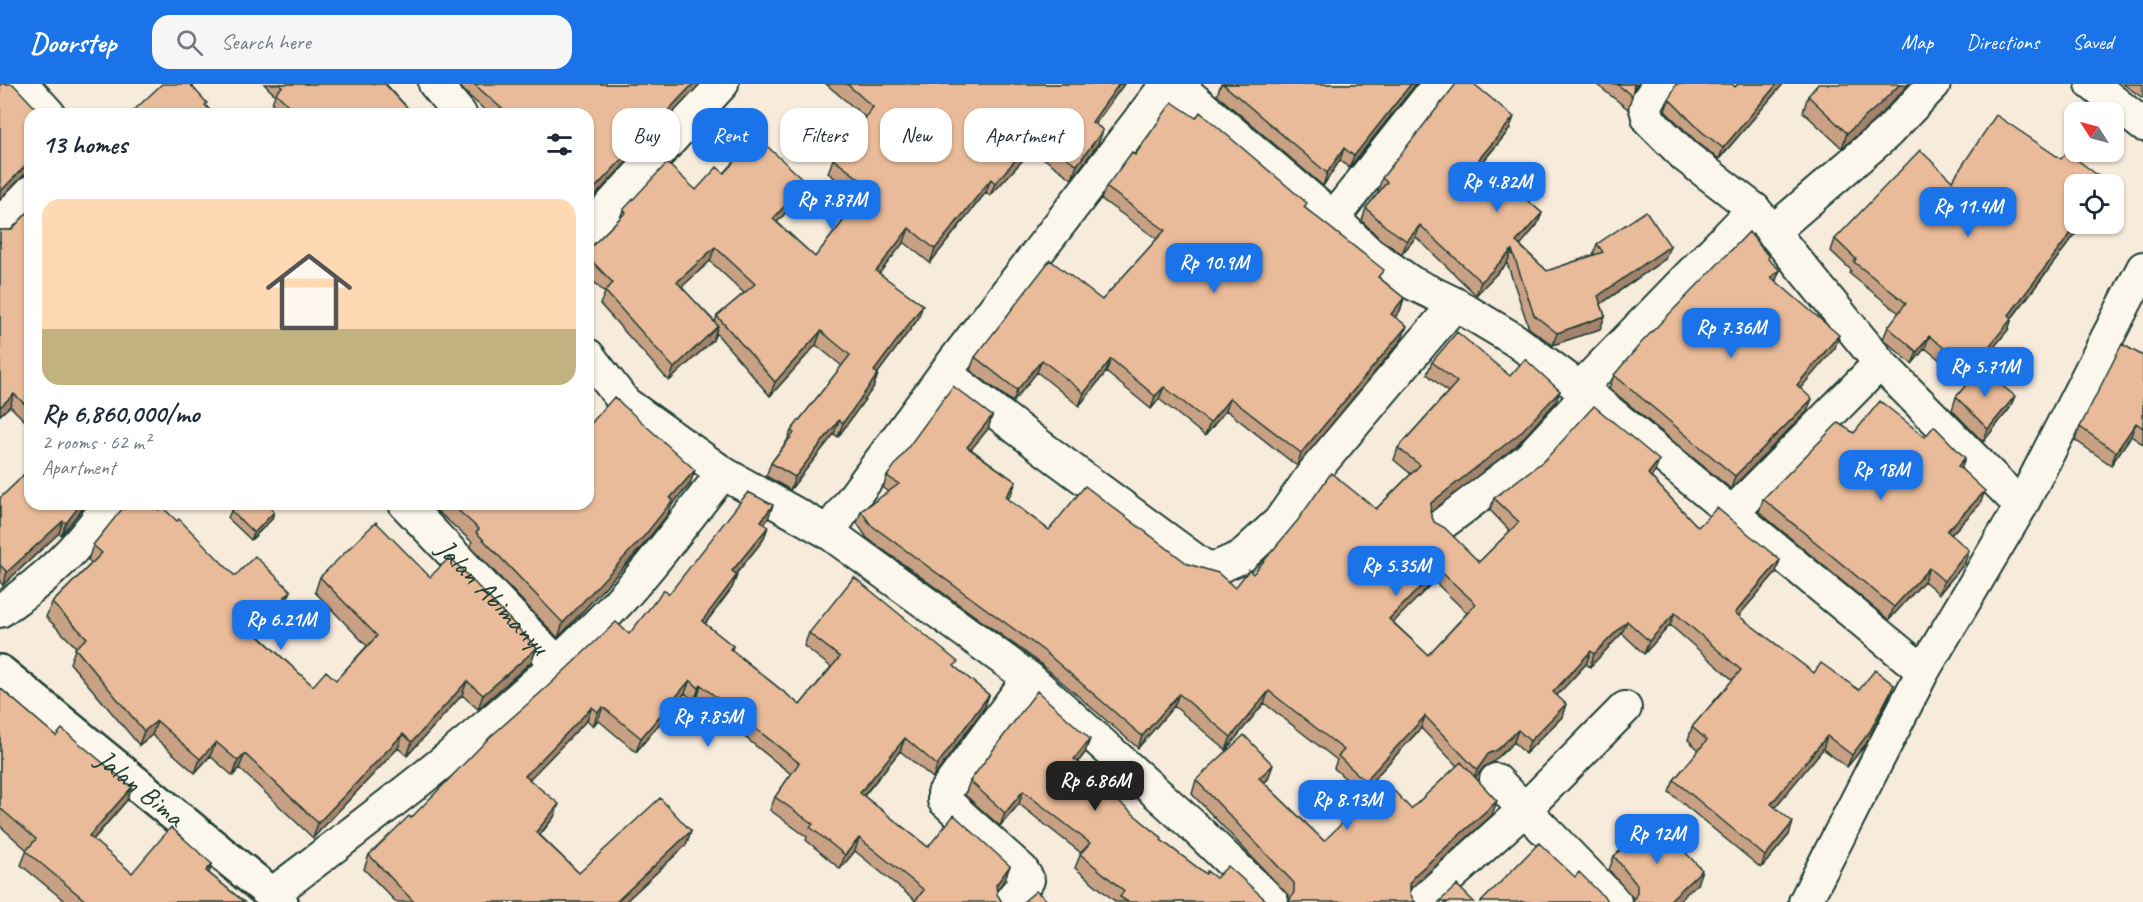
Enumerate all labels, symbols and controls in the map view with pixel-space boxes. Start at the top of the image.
search box [152,15,572,69]
text: Doorstep [30,25,116,60]
icon: search [173,26,206,59]
text: Search here [221,28,311,56]
text: Map [1901,29,1933,55]
text: Directions [1966,29,2039,55]
text: Saved [2072,29,2113,55]
north arrow [2064,102,2124,162]
map controls [2064,102,2124,234]
chip: Buy [612,108,680,162]
chip: Rent [692,108,768,162]
chip: Filters [780,108,868,162]
chip: New [880,108,952,162]
chip: Apartment [964,108,1084,162]
text: 13 homes [42,128,127,161]
icon: filters [543,128,576,161]
pin: Rp 4.82M [1435,162,1559,213]
text: Rp 4.82M [1462,169,1532,194]
button: locate [2064,174,2124,234]
pin: Rp 7.87M [770,180,894,231]
text: Rp 7.87M [797,187,867,212]
pin: Rp 11.4M [1906,187,2030,238]
text: Rp 11.4M [1933,194,2003,219]
icon: home [255,238,363,346]
pin: Rp 10.9M [1152,243,1276,294]
text: Rp 10.9M [1180,250,1248,275]
pin: Rp 7.36M [1669,308,1793,359]
text: Rp 7.36M [1696,315,1766,340]
pin: Rp 5.71M [1923,347,2047,398]
text: Rp 5.71M [1951,354,2019,379]
text: Rp 6,860,000/mo [42,397,199,430]
text: 2 rooms · 62 m² [42,430,150,455]
pin: Rp 18M [1832,450,1930,501]
text: Apartment [42,455,115,480]
text: Rp 18M [1853,457,1909,482]
street label: Jalan Abimanyu [428,530,558,664]
pin: Rp 5.35M [1334,546,1458,597]
text: Rp 5.35M [1362,553,1430,578]
pin: Rp 6.21M [219,600,343,651]
text: Rp 6.21M [246,607,316,632]
pin: Rp 7.85M [646,697,770,748]
text: Rp 7.85M [674,704,742,729]
street label: Jalan Bima [88,740,193,835]
pin: Rp 6.86M [1033,761,1157,812]
text: Rp 6.86M [1060,768,1130,793]
pin: Rp 8.13M [1285,780,1409,831]
text: Rp 8.13M [1312,787,1382,812]
pin: Rp 12M [1608,814,1706,865]
text: Rp 12M [1629,821,1685,846]

